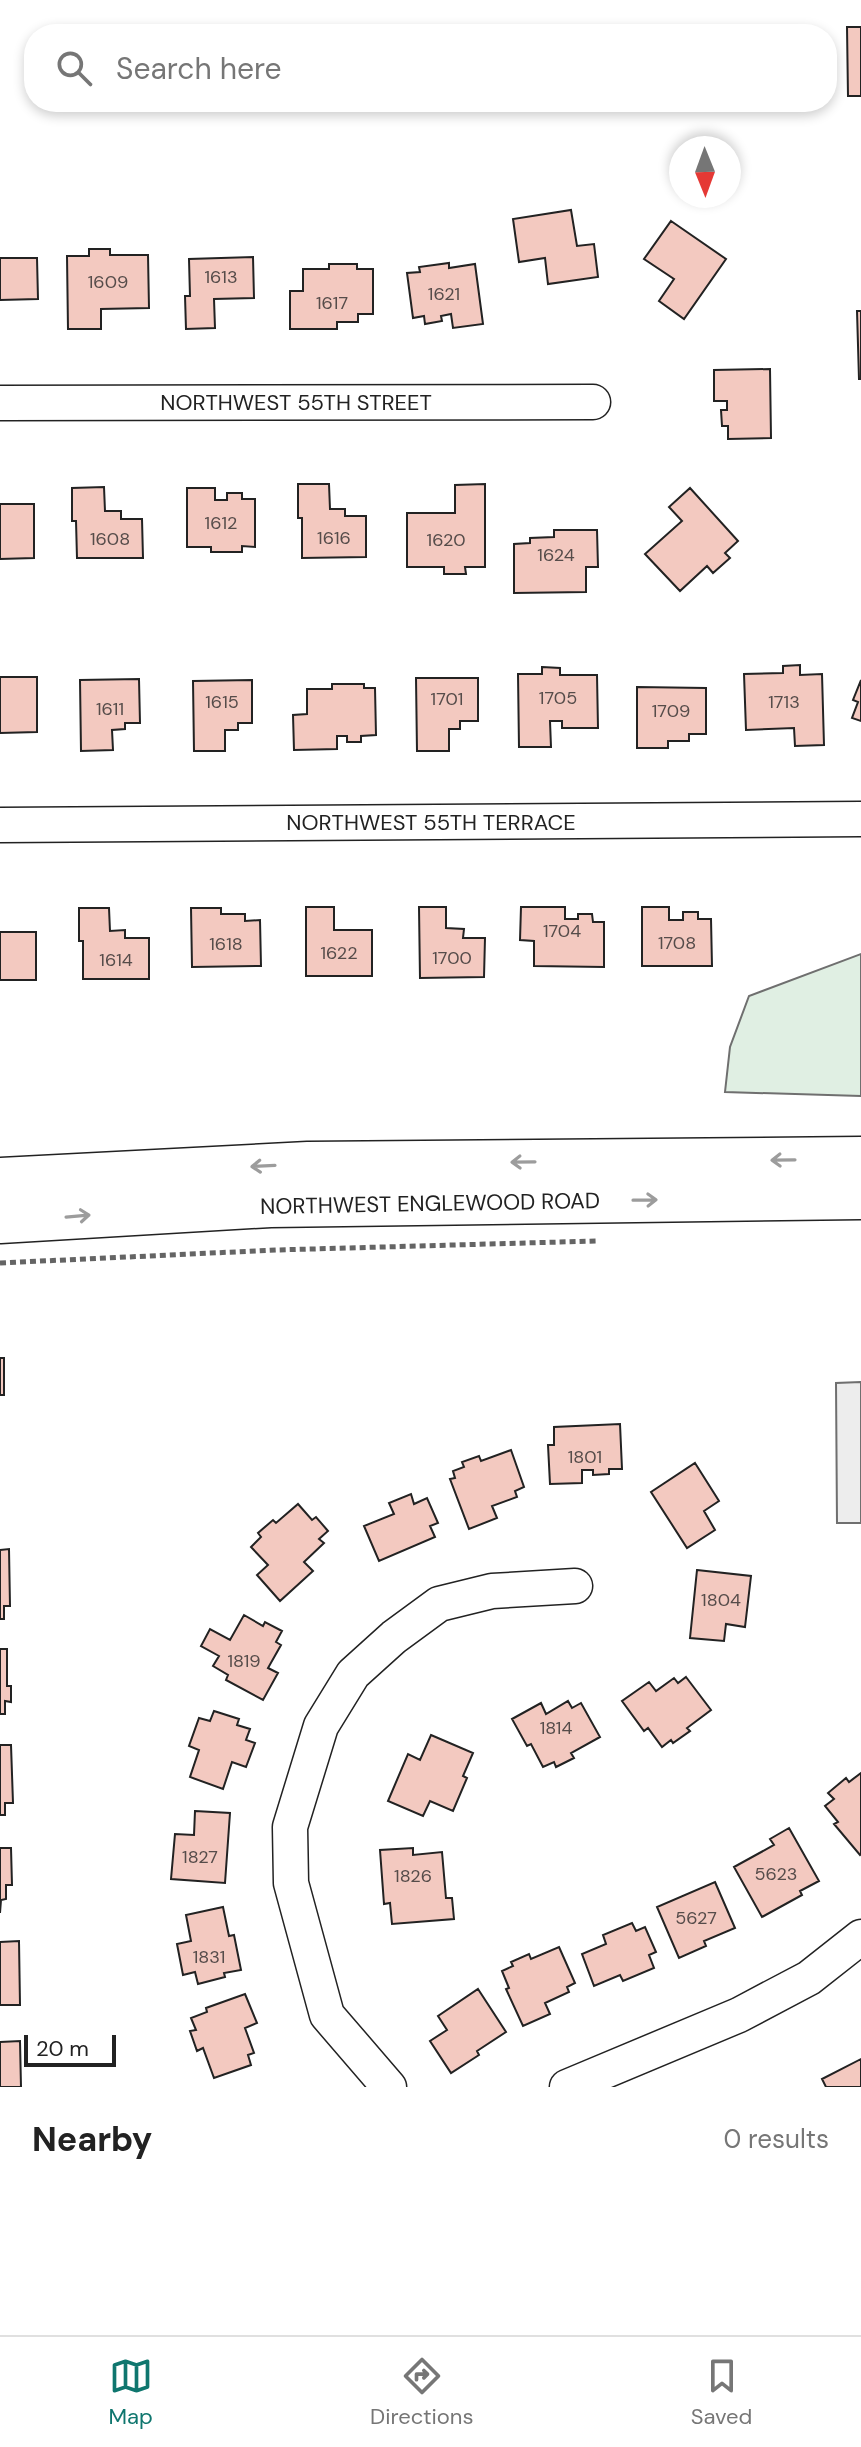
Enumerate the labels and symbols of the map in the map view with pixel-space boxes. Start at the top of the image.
north arrow [669,136,741,208]
house number: 1613 [204,265,238,289]
house number: 1609 [88,270,128,294]
house number: 1621 [428,282,460,306]
house number: 1617 [316,291,348,315]
street label: NORTHWEST 55TH STREET [160,388,432,417]
house number: 1612 [205,511,237,535]
house number: 1616 [317,526,351,550]
house number: 1608 [90,527,130,551]
house number: 1620 [427,528,465,552]
house number: 1624 [537,543,575,567]
house number: 1705 [539,686,577,710]
house number: 1701 [431,687,463,711]
house number: 1615 [205,690,239,714]
house number: 1713 [768,690,800,714]
house number: 1611 [96,697,124,721]
house number: 1709 [652,699,690,723]
street label: NORTHWEST 55TH TERRACE [286,808,576,837]
house number: 1704 [543,919,581,943]
house number: 1708 [658,931,696,955]
house number: 1618 [209,932,243,956]
house number: 1622 [320,941,358,965]
house number: 1700 [432,946,472,970]
house number: 1614 [99,948,133,972]
one-way arrow [770,1152,797,1168]
one-way arrow [510,1154,537,1170]
one-way arrow [250,1159,277,1174]
street label: NORTHWEST ENGLEWOOD ROAD [260,1186,600,1221]
one-way arrow [631,1192,658,1208]
one-way arrow [64,1209,91,1224]
house number: 1801 [568,1445,602,1469]
house number: 1804 [701,1588,741,1612]
house number: 1819 [227,1649,261,1673]
house number: 1814 [540,1716,572,1740]
house number: 1827 [182,1845,218,1869]
house number: 5623 [755,1862,797,1886]
house number: 1826 [394,1864,432,1888]
house number: 5627 [675,1906,717,1930]
house number: 1831 [193,1945,225,1969]
scale bar [24,2031,116,2067]

